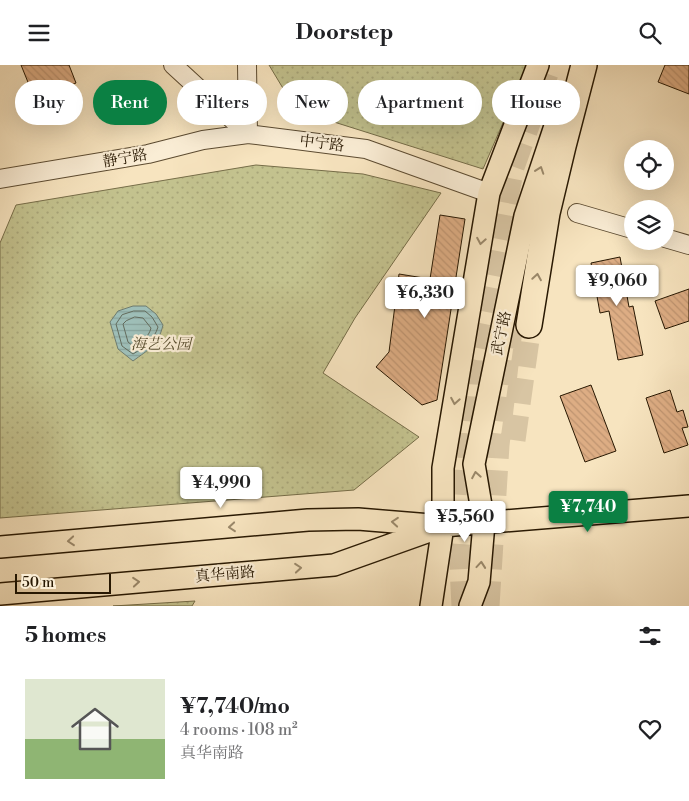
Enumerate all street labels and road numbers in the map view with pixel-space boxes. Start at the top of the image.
street label: 中宁路 [298,131,345,156]
street label: 静宁路 [101,145,149,172]
street label: 武宁路 [488,309,515,357]
street label: 真华南路 [194,562,256,587]

